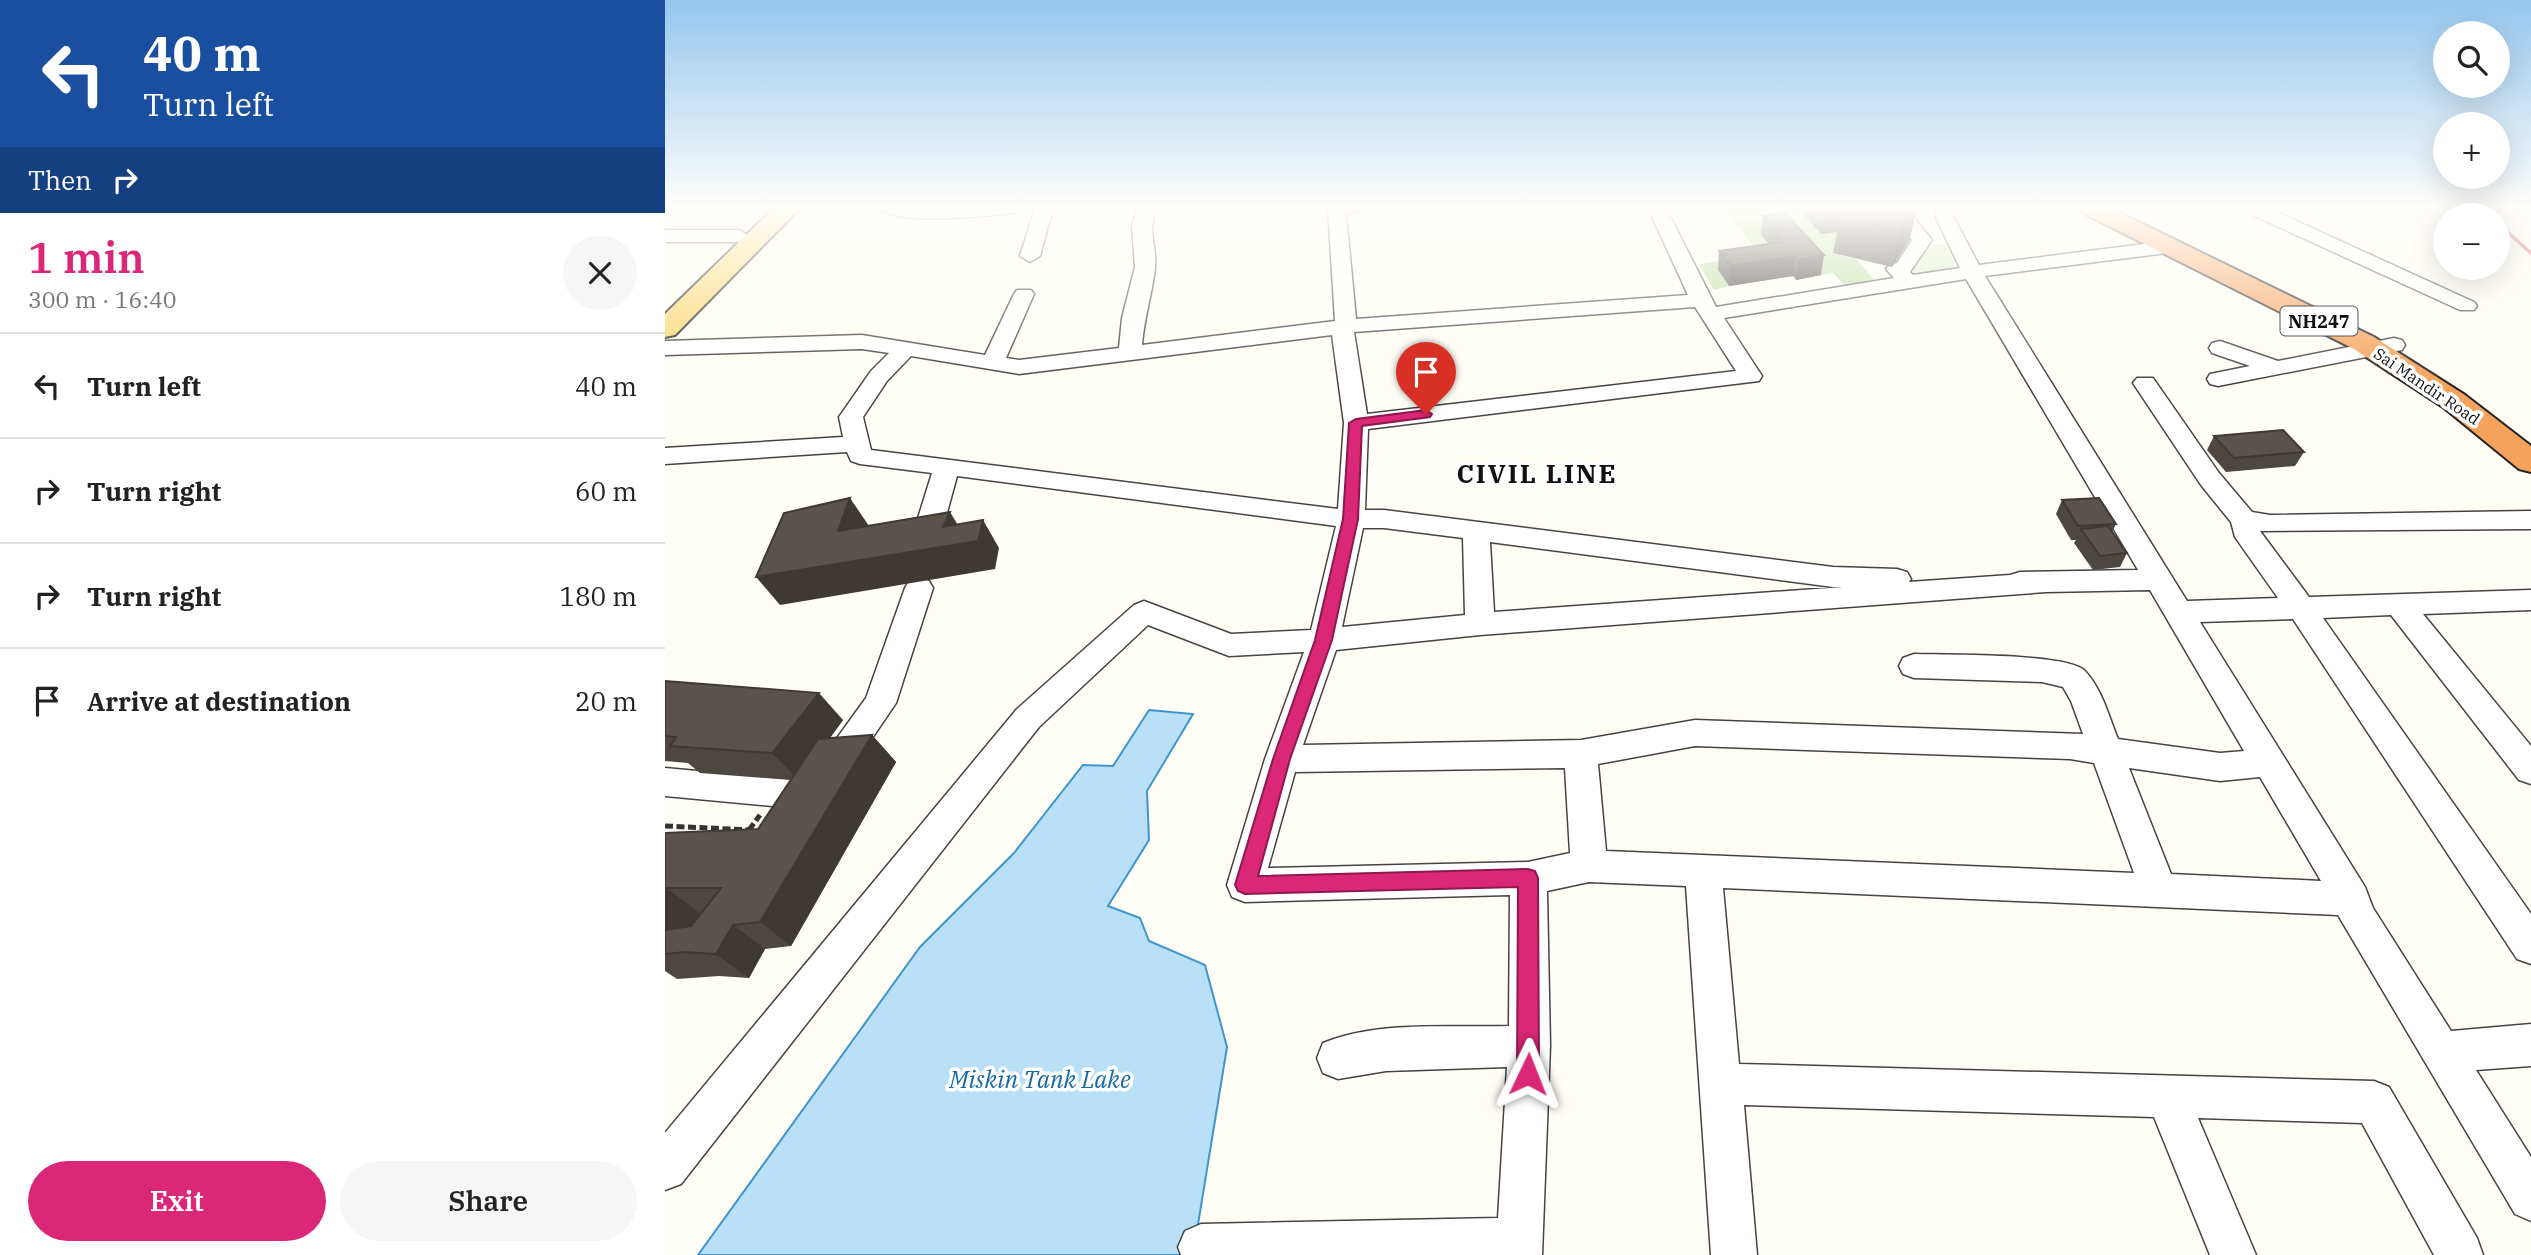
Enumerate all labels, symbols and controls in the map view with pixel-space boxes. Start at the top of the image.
text: 40 m [143,21,261,84]
map controls [2433,21,2510,280]
button: search [2433,21,2510,98]
icon: left [28,28,119,119]
text: Turn left [143,83,274,125]
button: + [2433,112,2510,189]
icon: right [106,161,144,199]
text: Then [28,163,92,197]
button: − [2433,203,2510,280]
text: 1 min [28,230,145,285]
button: close [563,236,637,310]
text: 300 m · 16:40 [28,284,177,314]
road number: NH247 [2281,306,2357,335]
pin [1396,342,1456,414]
street label: Sai Mandir Road [2370,343,2484,429]
icon: arrive [1407,353,1445,391]
icon: left [28,367,66,405]
text: Turn left [87,369,201,403]
text: 40 m [575,369,637,403]
district label: CIVIL LINE [1456,456,1618,490]
icon: right [28,472,66,510]
text: Turn right [87,474,221,508]
text: 60 m [575,474,637,508]
icon: right [28,577,66,615]
text: Turn right [87,579,221,613]
text: 180 m [559,579,637,613]
icon: arrive [28,682,66,720]
text: Arrive at destination [87,684,351,718]
text: 20 m [575,684,637,718]
position arrow [1491,1037,1565,1111]
water label: Miskin Tank Lake [948,1063,1131,1095]
button: Exit [28,1161,326,1241]
button: Share [340,1161,637,1241]

